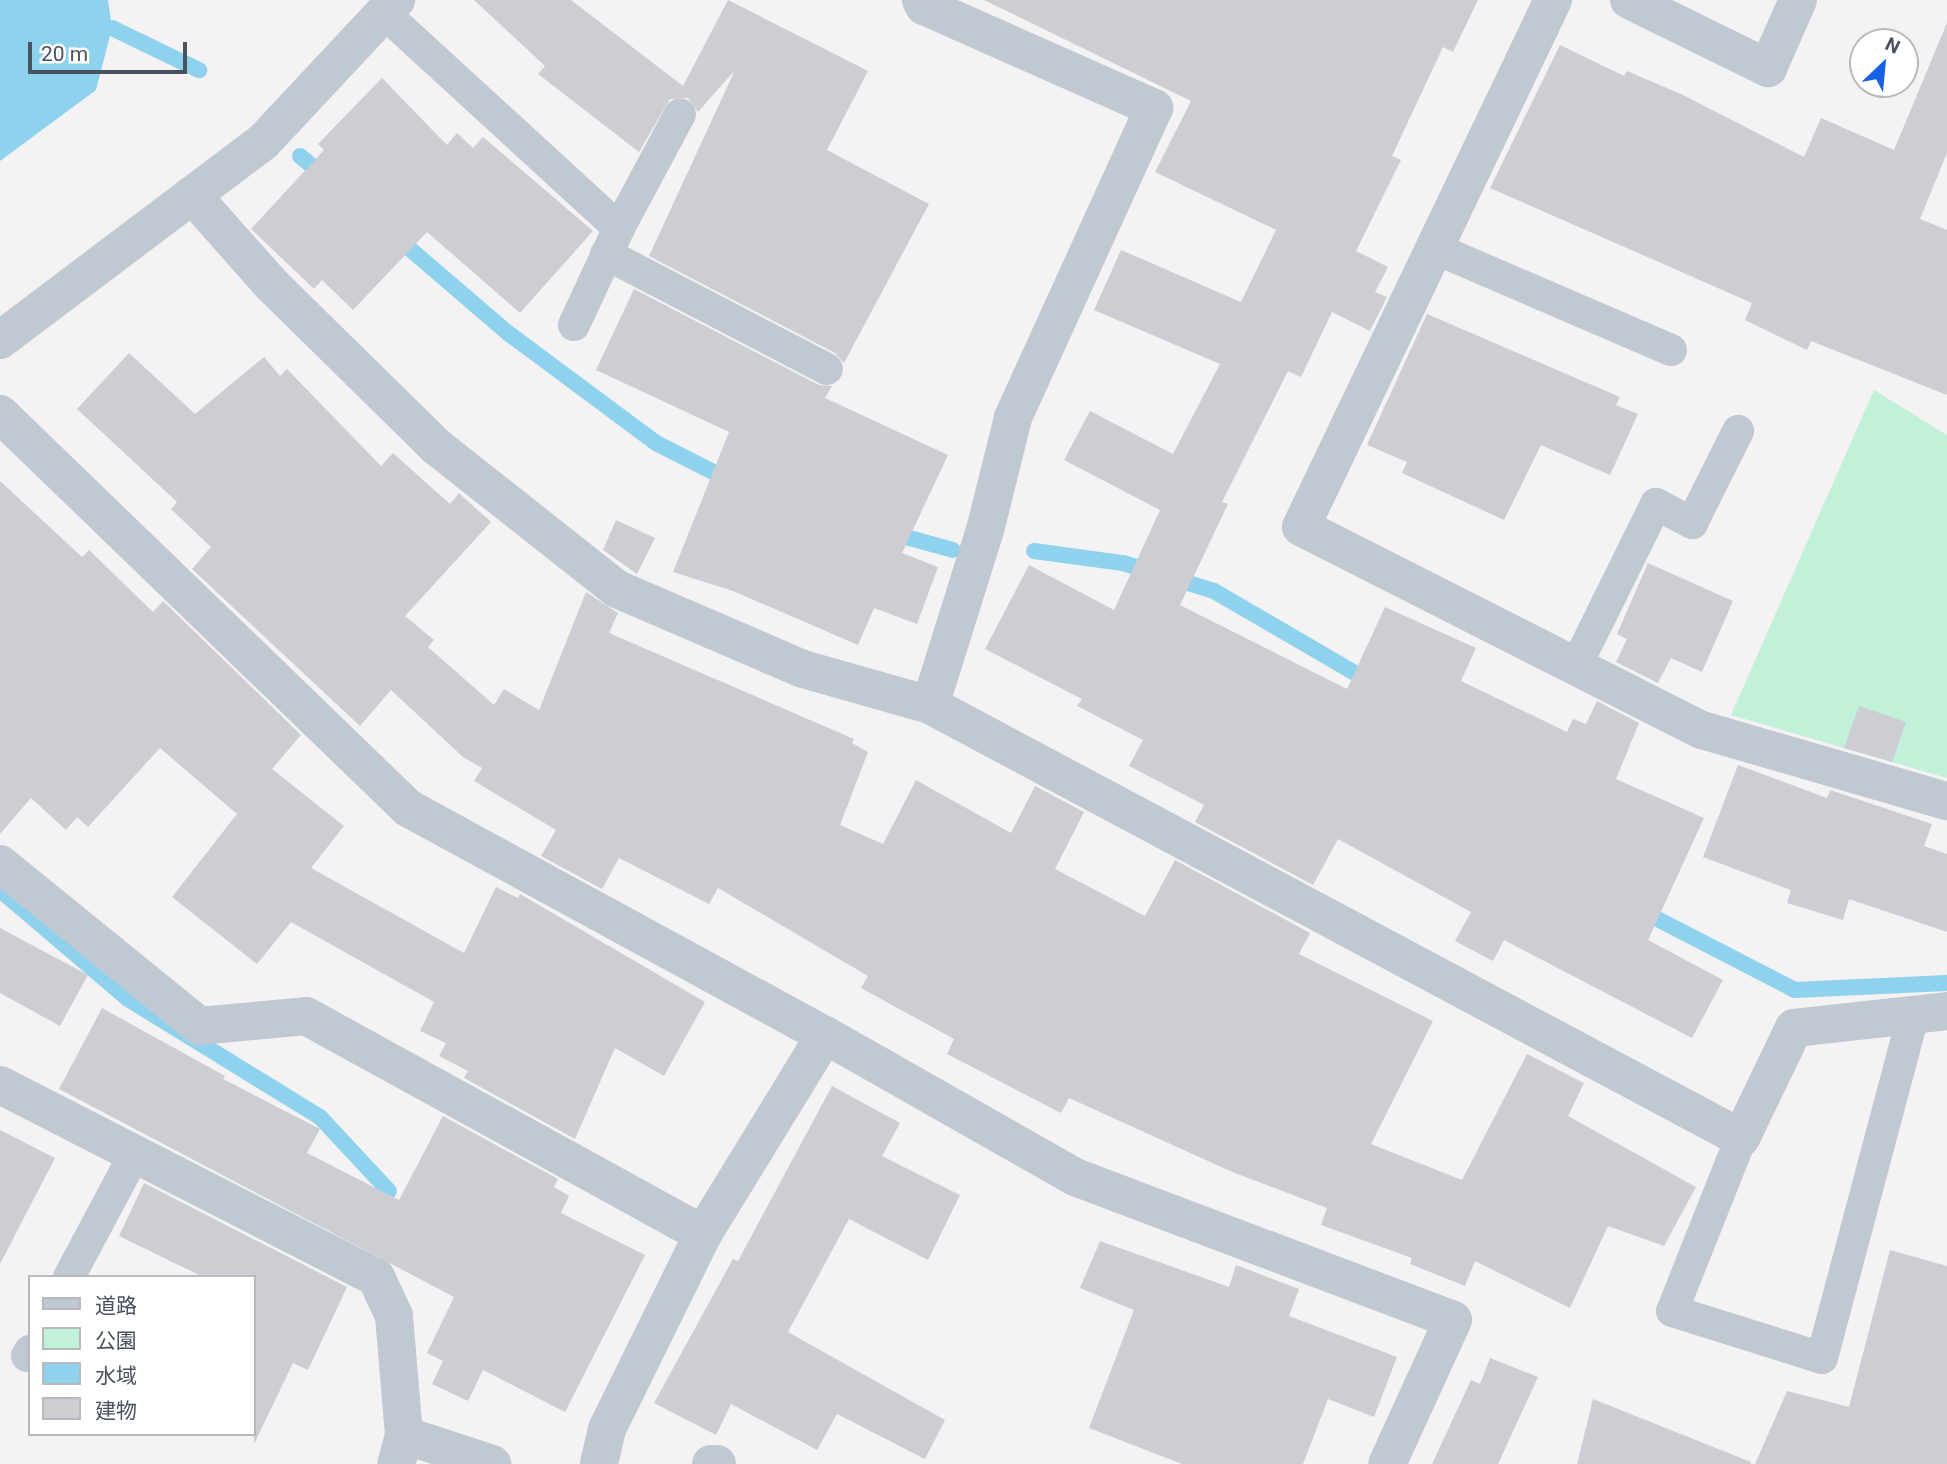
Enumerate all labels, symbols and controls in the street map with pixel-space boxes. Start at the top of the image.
scale bar [32,28,191,72]
north arrow [1849,28,1919,98]
text: N [1881,32,1904,59]
text: 20 m [41,42,88,66]
legend [28,1275,256,1436]
text: 道路 [95,1294,137,1318]
text: 公園 [95,1329,137,1353]
text: 水域 [95,1364,137,1388]
text: 建物 [95,1399,137,1423]

